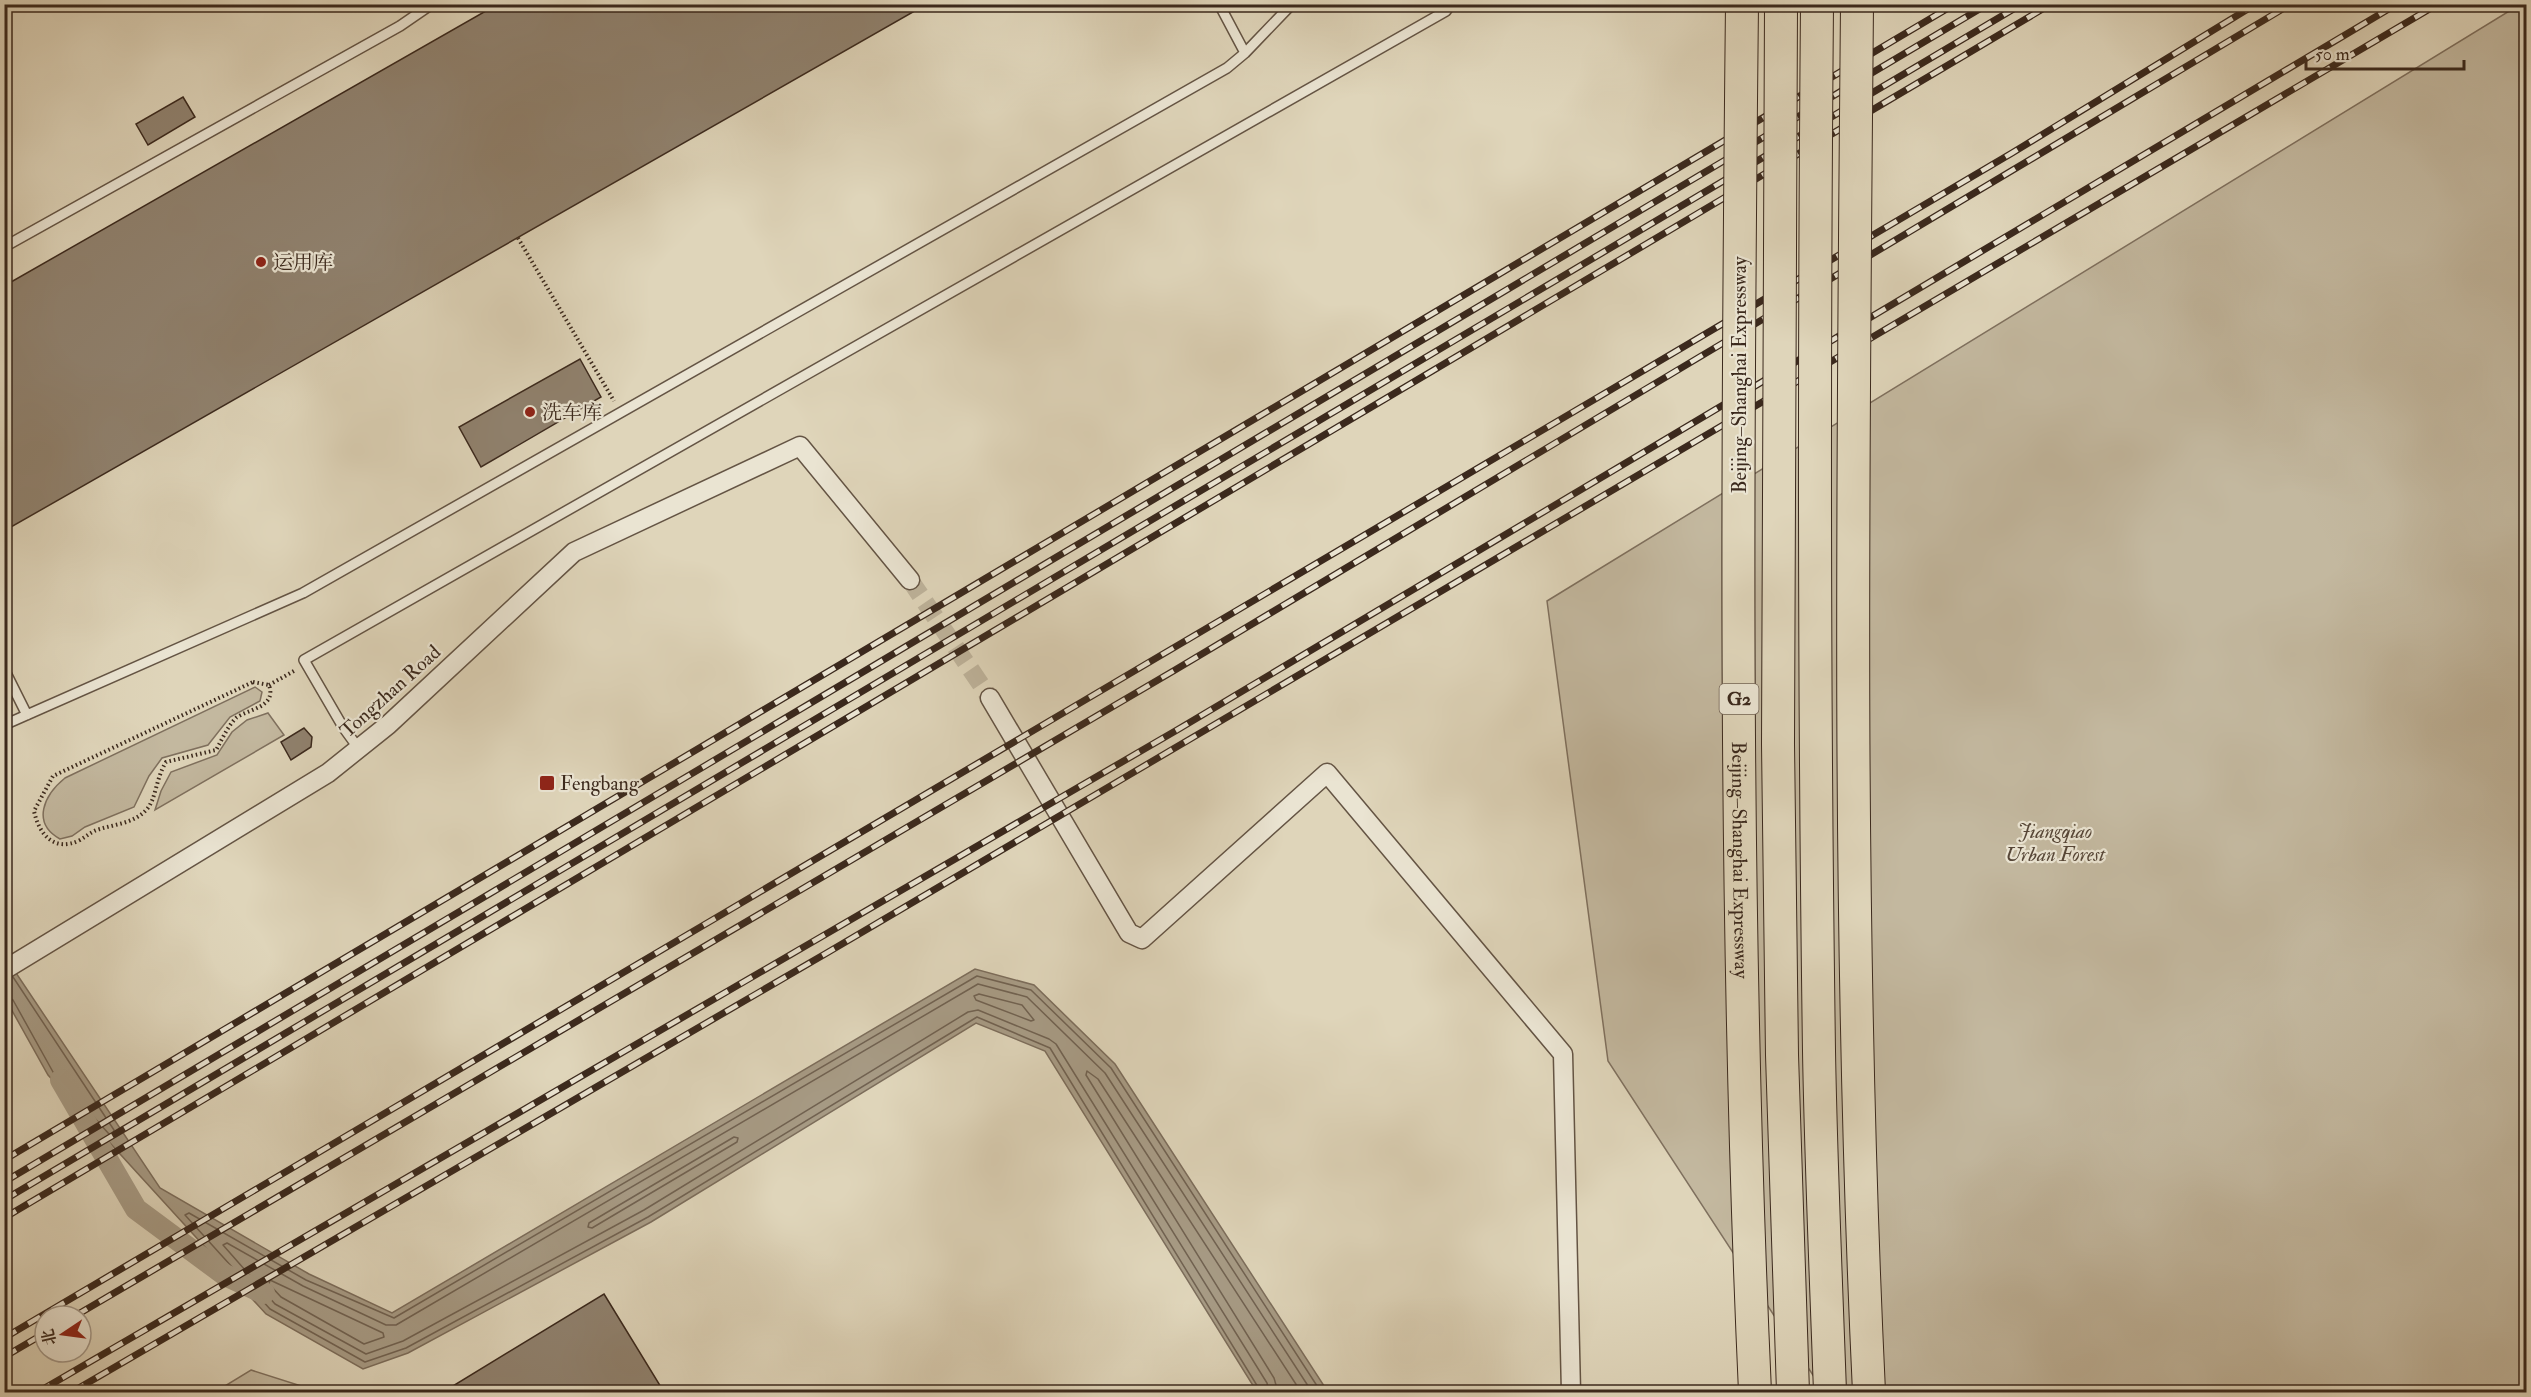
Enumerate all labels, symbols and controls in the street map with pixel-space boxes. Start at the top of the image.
scale bar [2306,33,2464,71]
text: 50 m [2315,43,2350,66]
place label: 运用库 [273,250,333,275]
marker: 运用库 [254,255,268,269]
street label: Beijing–Shanghai Expressway [1727,255,1753,494]
place label: 洗车库 [542,400,602,425]
marker: 洗车库 [523,405,537,419]
street label: Tongzhan Road [335,640,446,743]
road number: G2 [1720,684,1758,714]
street label: Beijing–Shanghai Expressway [1726,741,1754,980]
place label: Fengbang [560,771,640,796]
marker: Fengbang [538,774,556,792]
park label: Jiangqiao Urban Forest [2005,819,2106,867]
north arrow [33,1304,93,1364]
text: 北 [38,1327,61,1347]

